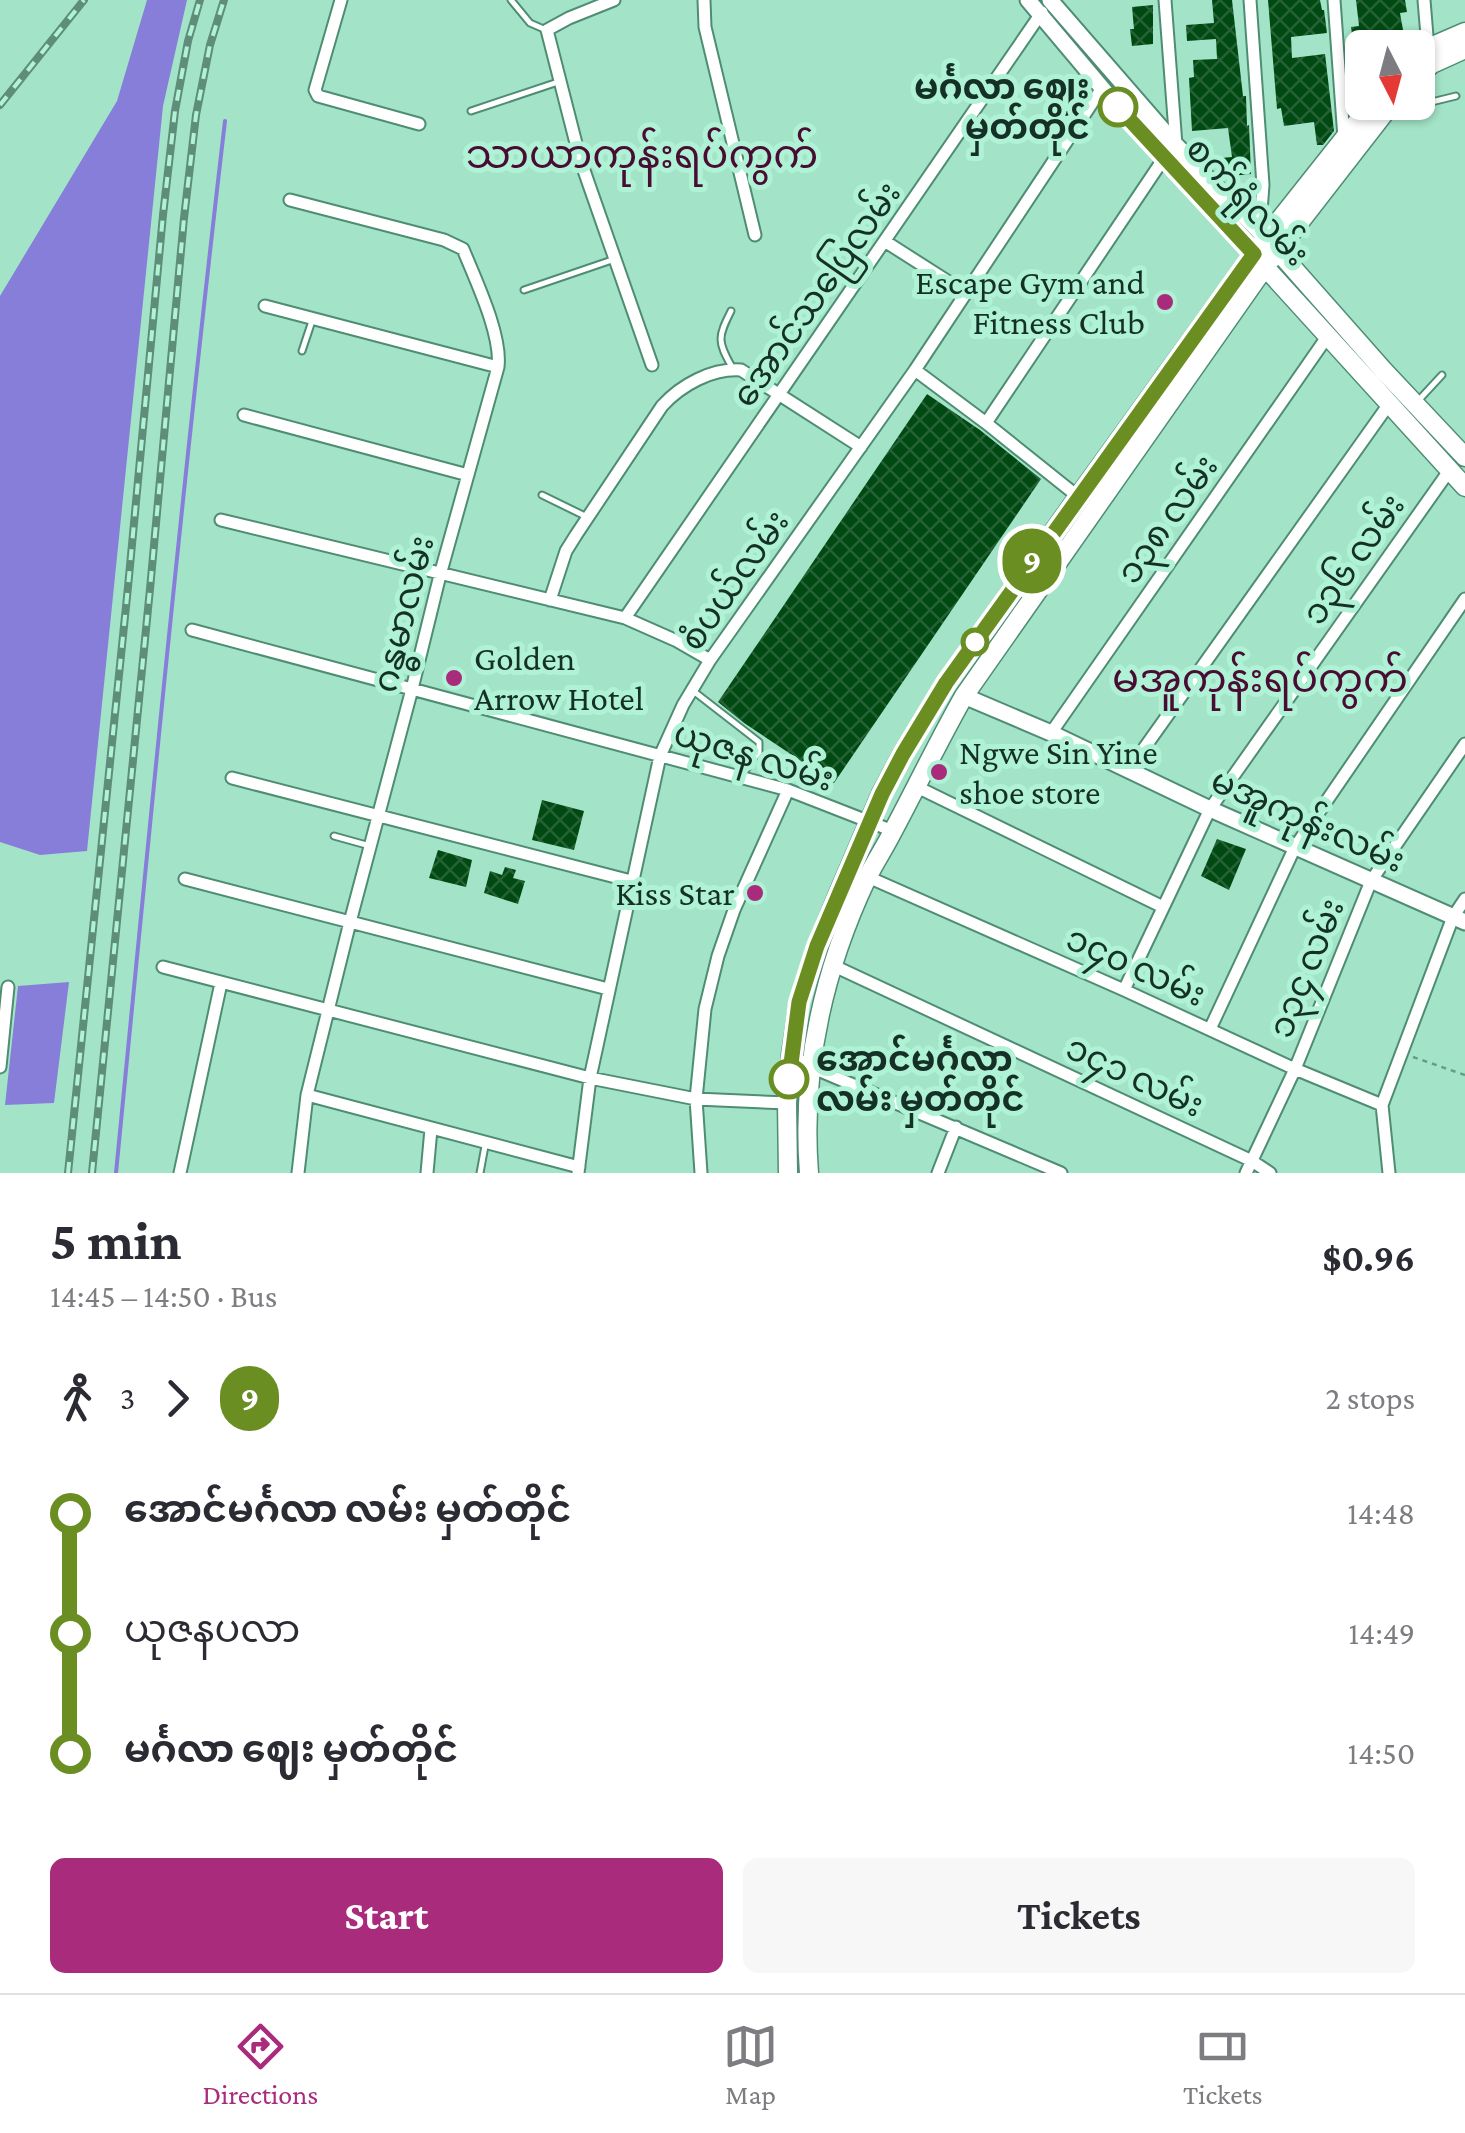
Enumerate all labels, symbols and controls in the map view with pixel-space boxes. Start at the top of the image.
north arrow [1345,30,1435,120]
map controls [1345,30,1435,120]
place label: မင်္ဂလာ ဈေး မှတ်တိုင် [914,63,1090,156]
marker: မင်္ဂလာ ဈေး မှတ်တိုင် [1099,88,1137,126]
street label: စက်ရုံလမ်း [1172,125,1321,279]
district label: သာယာကုန်းရပ်ကွက် [466,127,818,187]
street label: အောင်သပြေလမ်း [720,171,915,419]
place label: Escape Gym and Fitness Club [915,263,1145,342]
marker: Escape Gym and Fitness Club [1154,291,1176,313]
street label: ၁၃၈ လမ်း [1105,445,1232,596]
street label: ၁၃၆ လမ်း [1290,484,1419,637]
street label: စံပယ်လမ်း [668,500,797,658]
line badge: 9 [1000,528,1064,594]
street label: ဂန္ဓမာလမ်း [360,530,450,699]
text: 9 [1022,542,1042,581]
unlabelled marker [962,629,988,655]
place label: Golden Arrow Hotel [474,639,644,718]
district label: မအူကုန်းရပ်ကွက် [1112,651,1408,711]
marker: Golden Arrow Hotel [443,667,465,689]
street label: ယုဇန လမ်း [667,709,840,807]
place label: Ngwe Sin Yine shoe store [959,733,1158,812]
street label: မအူကုန်းလမ်း [1202,756,1413,888]
marker: Ngwe Sin Yine shoe store [928,761,950,783]
place label: Kiss Star [615,874,735,913]
marker: Kiss Star [744,882,766,904]
street label: ၁၃၄ လမ်း [1256,891,1359,1047]
street label: ၁၄၀ လမ်း [1057,914,1213,1022]
street label: ၁၄၁ လမ်း [1057,1023,1212,1132]
place label: အောင်မင်္ဂလာ လမ်း မှတ်တိုင် [816,1034,1025,1128]
marker: အောင်မင်္ဂလာ လမ်း မှတ်တိုင် [770,1060,808,1098]
text: 5 min [50,1210,182,1271]
text: $0.96 [1322,1237,1415,1279]
text: 14:45 – 14:50 · Bus [50,1278,277,1314]
icon: walk [50,1371,105,1426]
icon: forward [150,1371,205,1426]
text: 9 [240,1379,259,1418]
text: 3 [120,1380,135,1416]
text: 2 stops [1326,1380,1415,1416]
text: အောင်မင်္ဂလာ လမ်း မှတ်တိုင် [124,1488,571,1530]
text: 14:48 [1347,1495,1415,1531]
text: ယုဇနပလာ [124,1608,300,1650]
text: 14:49 [1348,1615,1415,1651]
text: မင်္ဂလာ ဈေး မှတ်တိုင် [124,1728,458,1770]
text: 14:50 [1348,1735,1415,1771]
button: Start [50,1858,723,1973]
button: Tickets [743,1858,1415,1973]
tab: Directions [202,2019,318,2110]
tab: Map [723,2019,778,2110]
tab: Tickets [1183,2019,1263,2110]

